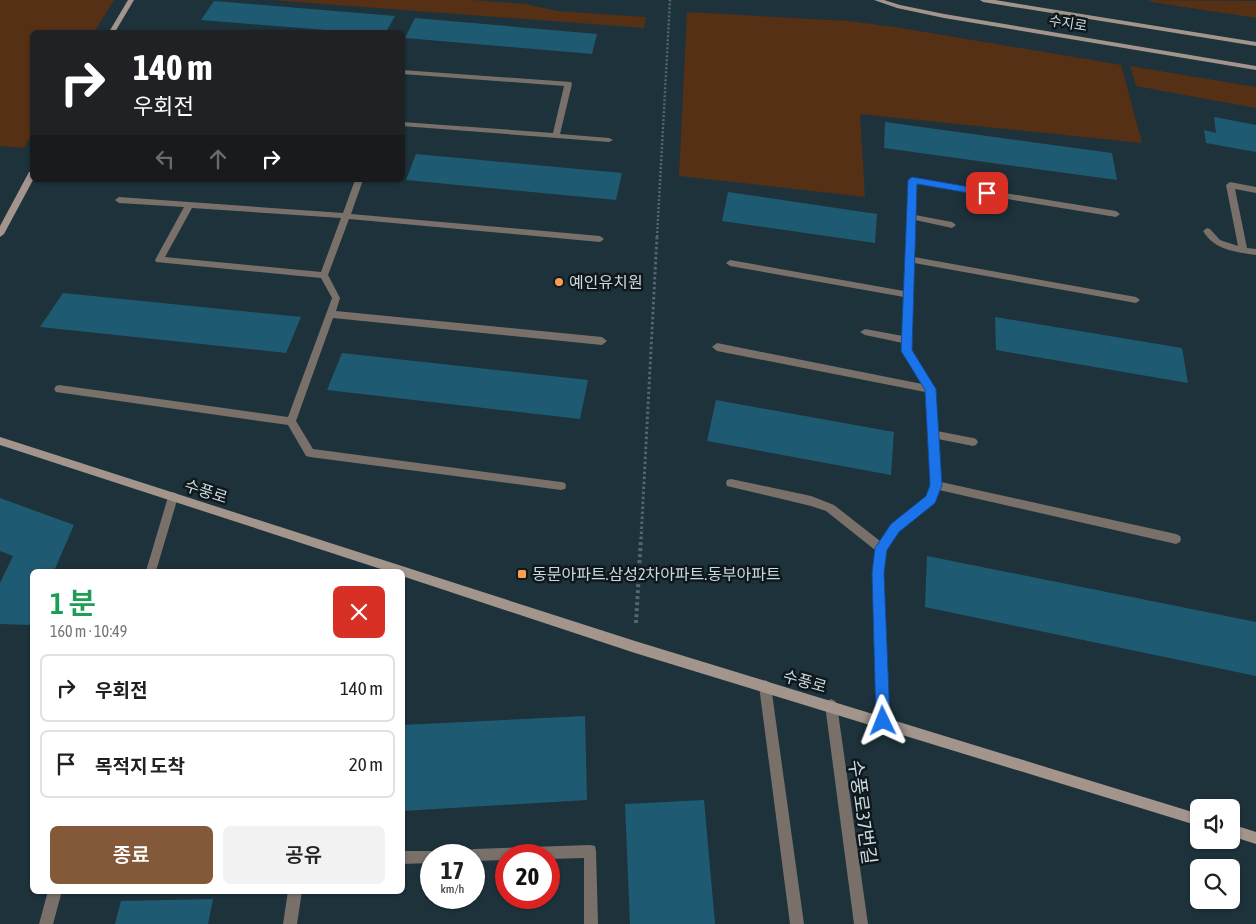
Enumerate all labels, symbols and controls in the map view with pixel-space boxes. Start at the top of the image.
street label: 수지로 [1048,12,1088,34]
text: 140 m [133,47,212,87]
icon: right [50,50,115,115]
text: 우회전 [133,93,194,119]
icon: left [151,145,179,173]
icon: ahead [204,145,232,173]
icon: right [257,145,285,173]
pin [966,172,1008,214]
icon: arrive [973,179,1001,207]
place label: 예인유치원 [569,273,643,291]
marker: 예인유치원 [553,276,565,288]
street label: 수풍로 [182,476,230,506]
place label: 동문아파트.삼성2차아파트.동부아파트 [532,565,781,583]
marker: 동문아파트.삼성2차아파트.동부아파트 [516,568,528,580]
text: 1 분 [50,586,96,620]
button: close [333,586,385,638]
text: 160 m · 10:49 [50,622,127,640]
street label: 수풍로 [781,666,829,696]
icon: right [52,674,80,702]
text: 140 m [340,677,383,699]
text: 우회전 [95,679,147,701]
position arrow [856,694,908,746]
icon: arrive [52,750,80,778]
text: 20 m [349,753,383,775]
text: 목적지 도착 [95,755,185,777]
street label: 수풍로37번길 [845,758,881,866]
map controls [1190,799,1240,909]
button: sound [1190,799,1240,849]
button: 종료 [50,826,213,884]
button: 공유 [223,826,385,884]
speed limit sign: 20 [495,844,560,909]
text: 17 [441,856,464,884]
button: search [1190,859,1240,909]
text: km/h [441,882,464,896]

